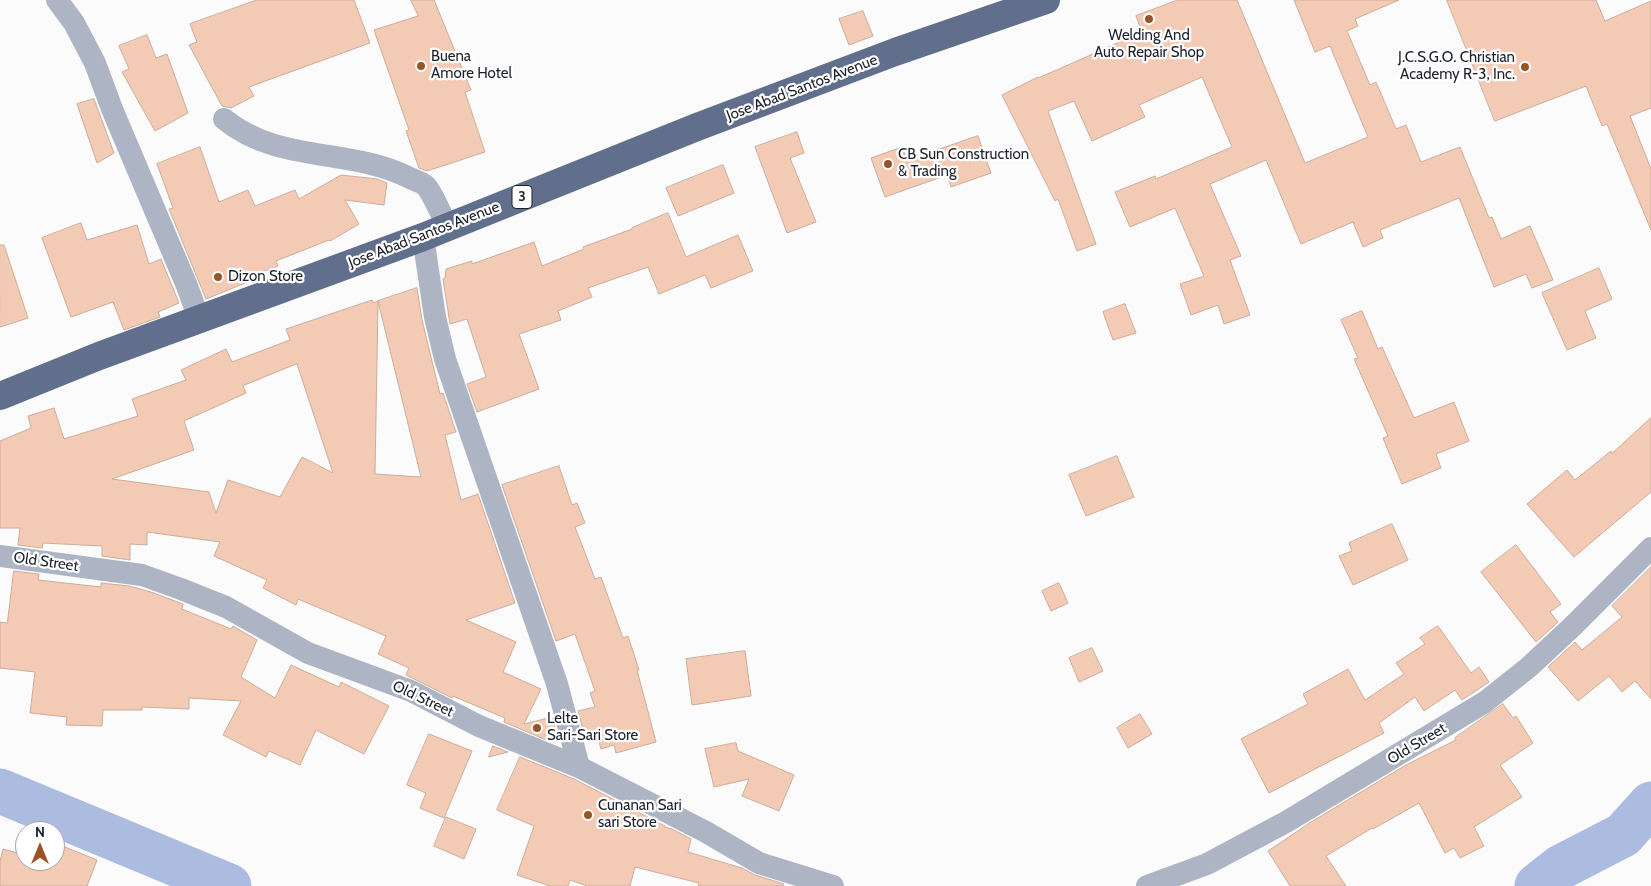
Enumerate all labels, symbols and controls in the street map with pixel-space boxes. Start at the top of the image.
marker: Welding And Auto Repair Shop [1143,13,1155,25]
place label: Welding And Auto Repair Shop [1094,27,1204,62]
place label: Buena Amore Hotel [431,48,512,83]
place label: J.C.S.G.O. Christian Academy R-3, Inc. [1398,49,1515,84]
street label: Jose Abad Santos Avenue [724,51,880,125]
marker: Buena Amore Hotel [415,60,427,72]
marker: J.C.S.G.O. Christian Academy R-3, Inc. [1519,61,1531,73]
place label: CB Sun Construction & Trading [898,146,1029,181]
marker: CB Sun Construction & Trading [882,158,894,170]
road number: 3 [512,186,532,208]
street label: Jose Abad Santos Avenue [346,198,502,272]
place label: Dizon Store [228,268,303,286]
marker: Dizon Store [212,271,224,283]
street label: Old Street [12,549,80,575]
street label: Old Street [390,677,456,721]
place label: Lelte Sari-Sari Store [547,710,638,745]
street label: Old Street [1384,720,1450,768]
marker: Lelte Sari-Sari Store [531,722,543,734]
place label: Cunanan Sari sari Store [598,797,682,832]
marker: Cunanan Sari sari Store [582,809,594,821]
north arrow [15,821,65,871]
text: N [35,823,45,841]

